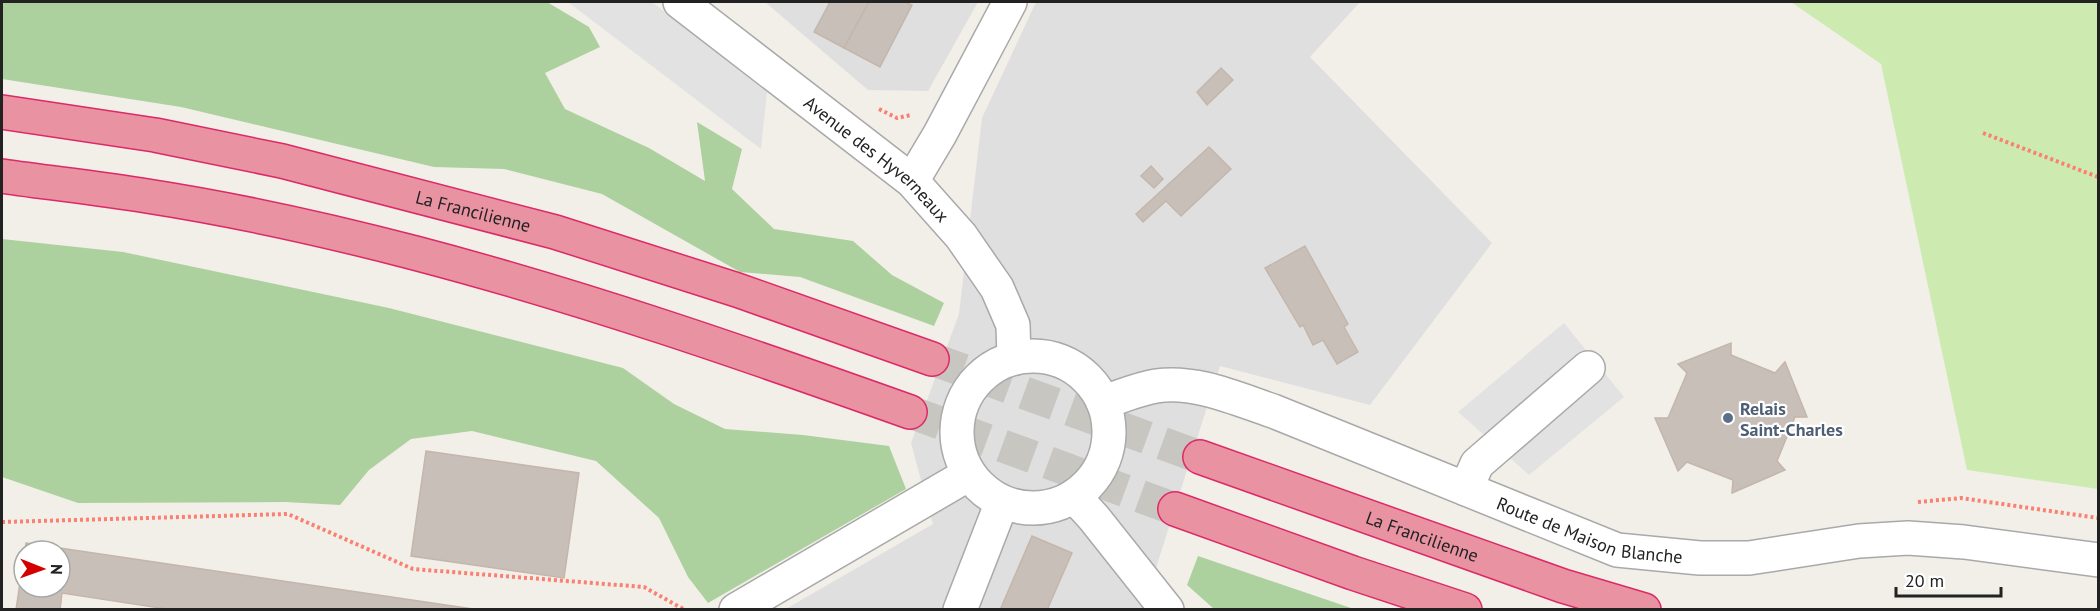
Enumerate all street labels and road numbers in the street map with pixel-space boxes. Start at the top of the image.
street label: Avenue des Hyverneaux [800,91,954,227]
street label: La Francilienne [413,185,533,237]
street label: Route de Maison Blanche [1494,491,1684,568]
street label: La Francilienne [1363,505,1482,567]

